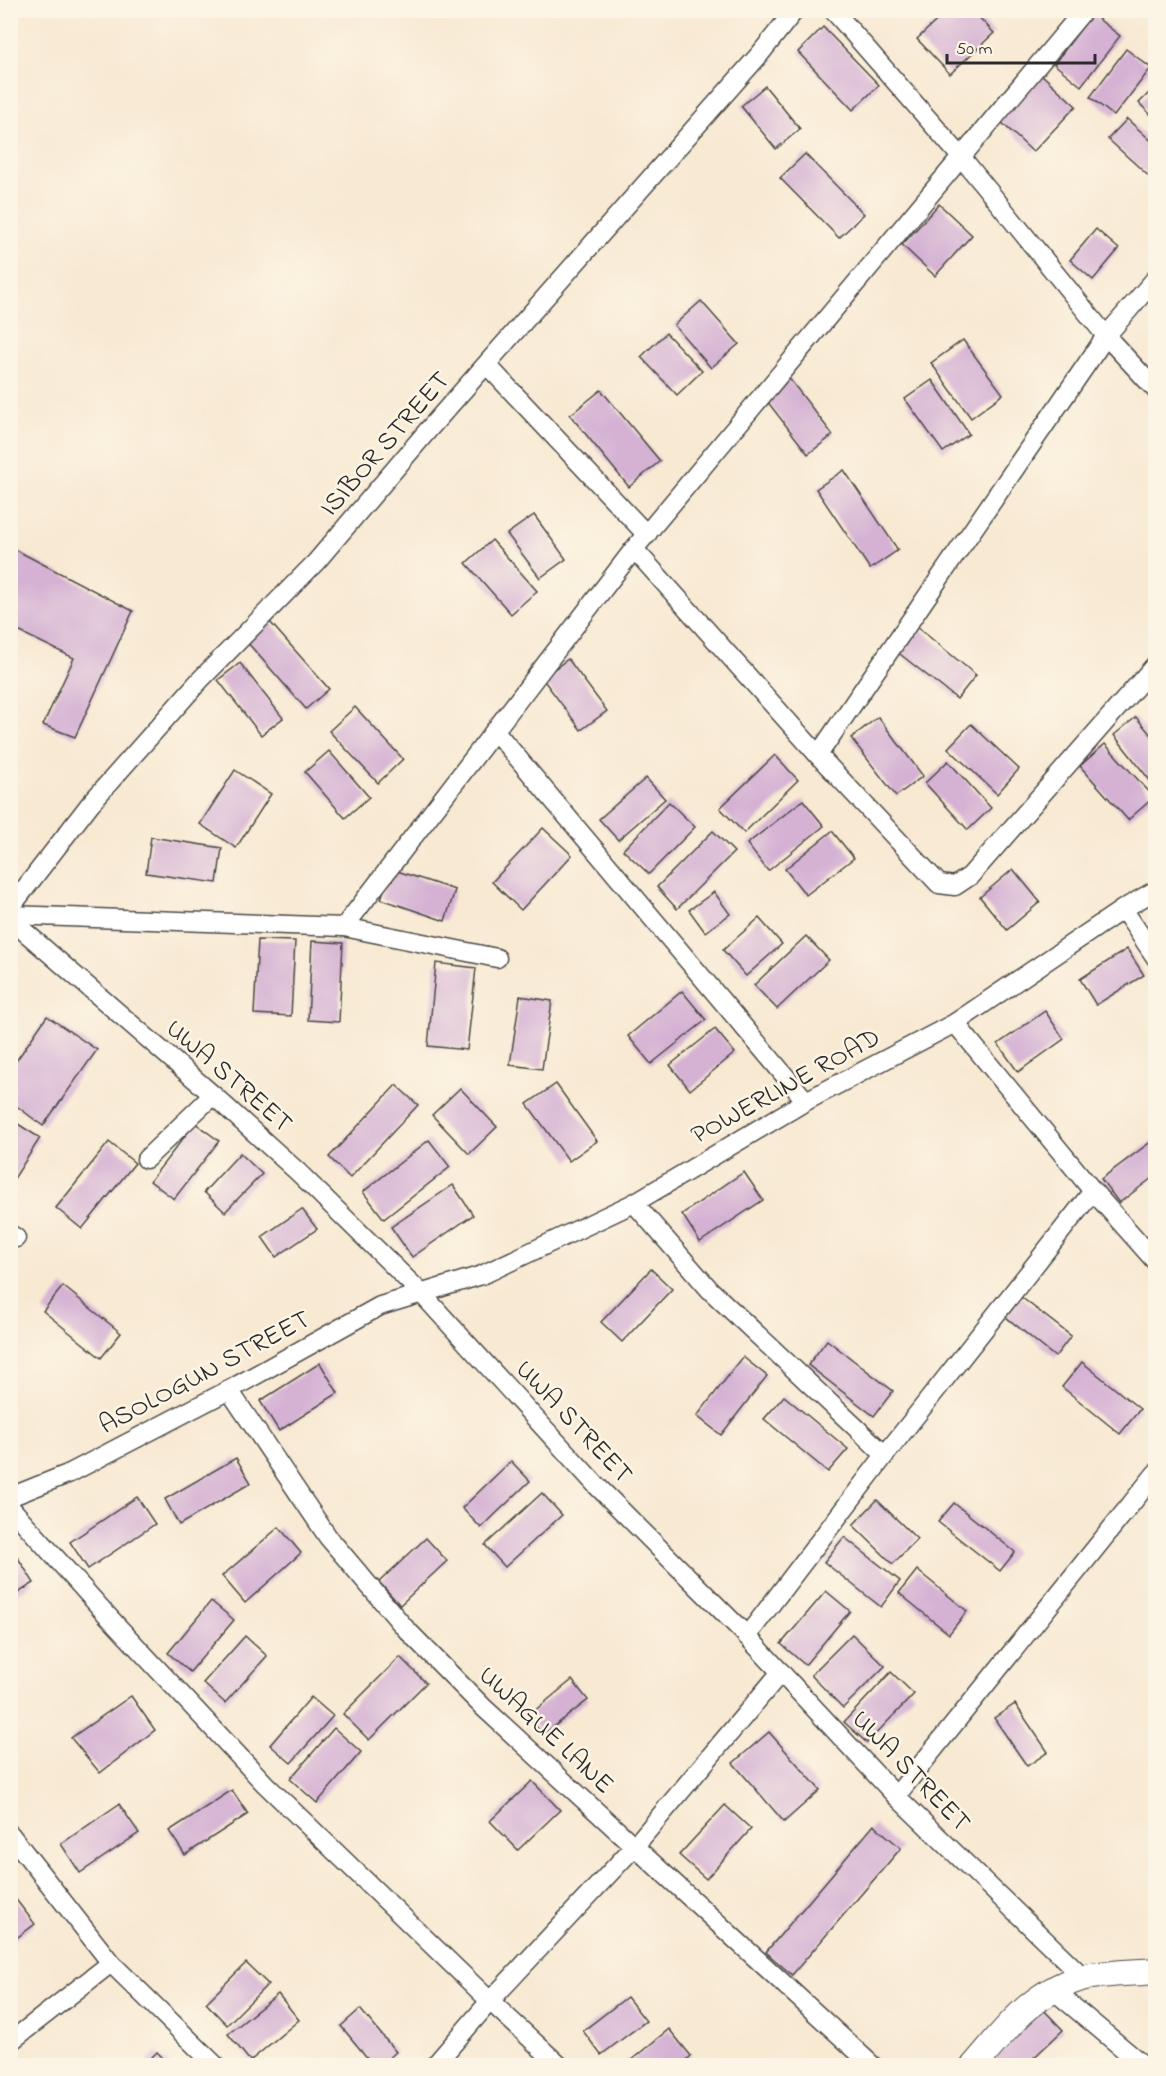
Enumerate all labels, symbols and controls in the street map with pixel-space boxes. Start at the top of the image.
scale bar [947,27,1096,65]
text: 50 m [956,37,993,63]
street label: ISIBOR STREET [311,363,460,526]
street label: UWA STREET [156,1011,301,1143]
street label: POWERLINE ROAD [684,1019,888,1155]
street label: ASOLOGUN STREET [93,1301,318,1445]
street label: UWA STREET [505,1352,641,1494]
street label: UWAGUE LANE [469,1658,622,1804]
street label: UWA STREET [842,1702,979,1842]

